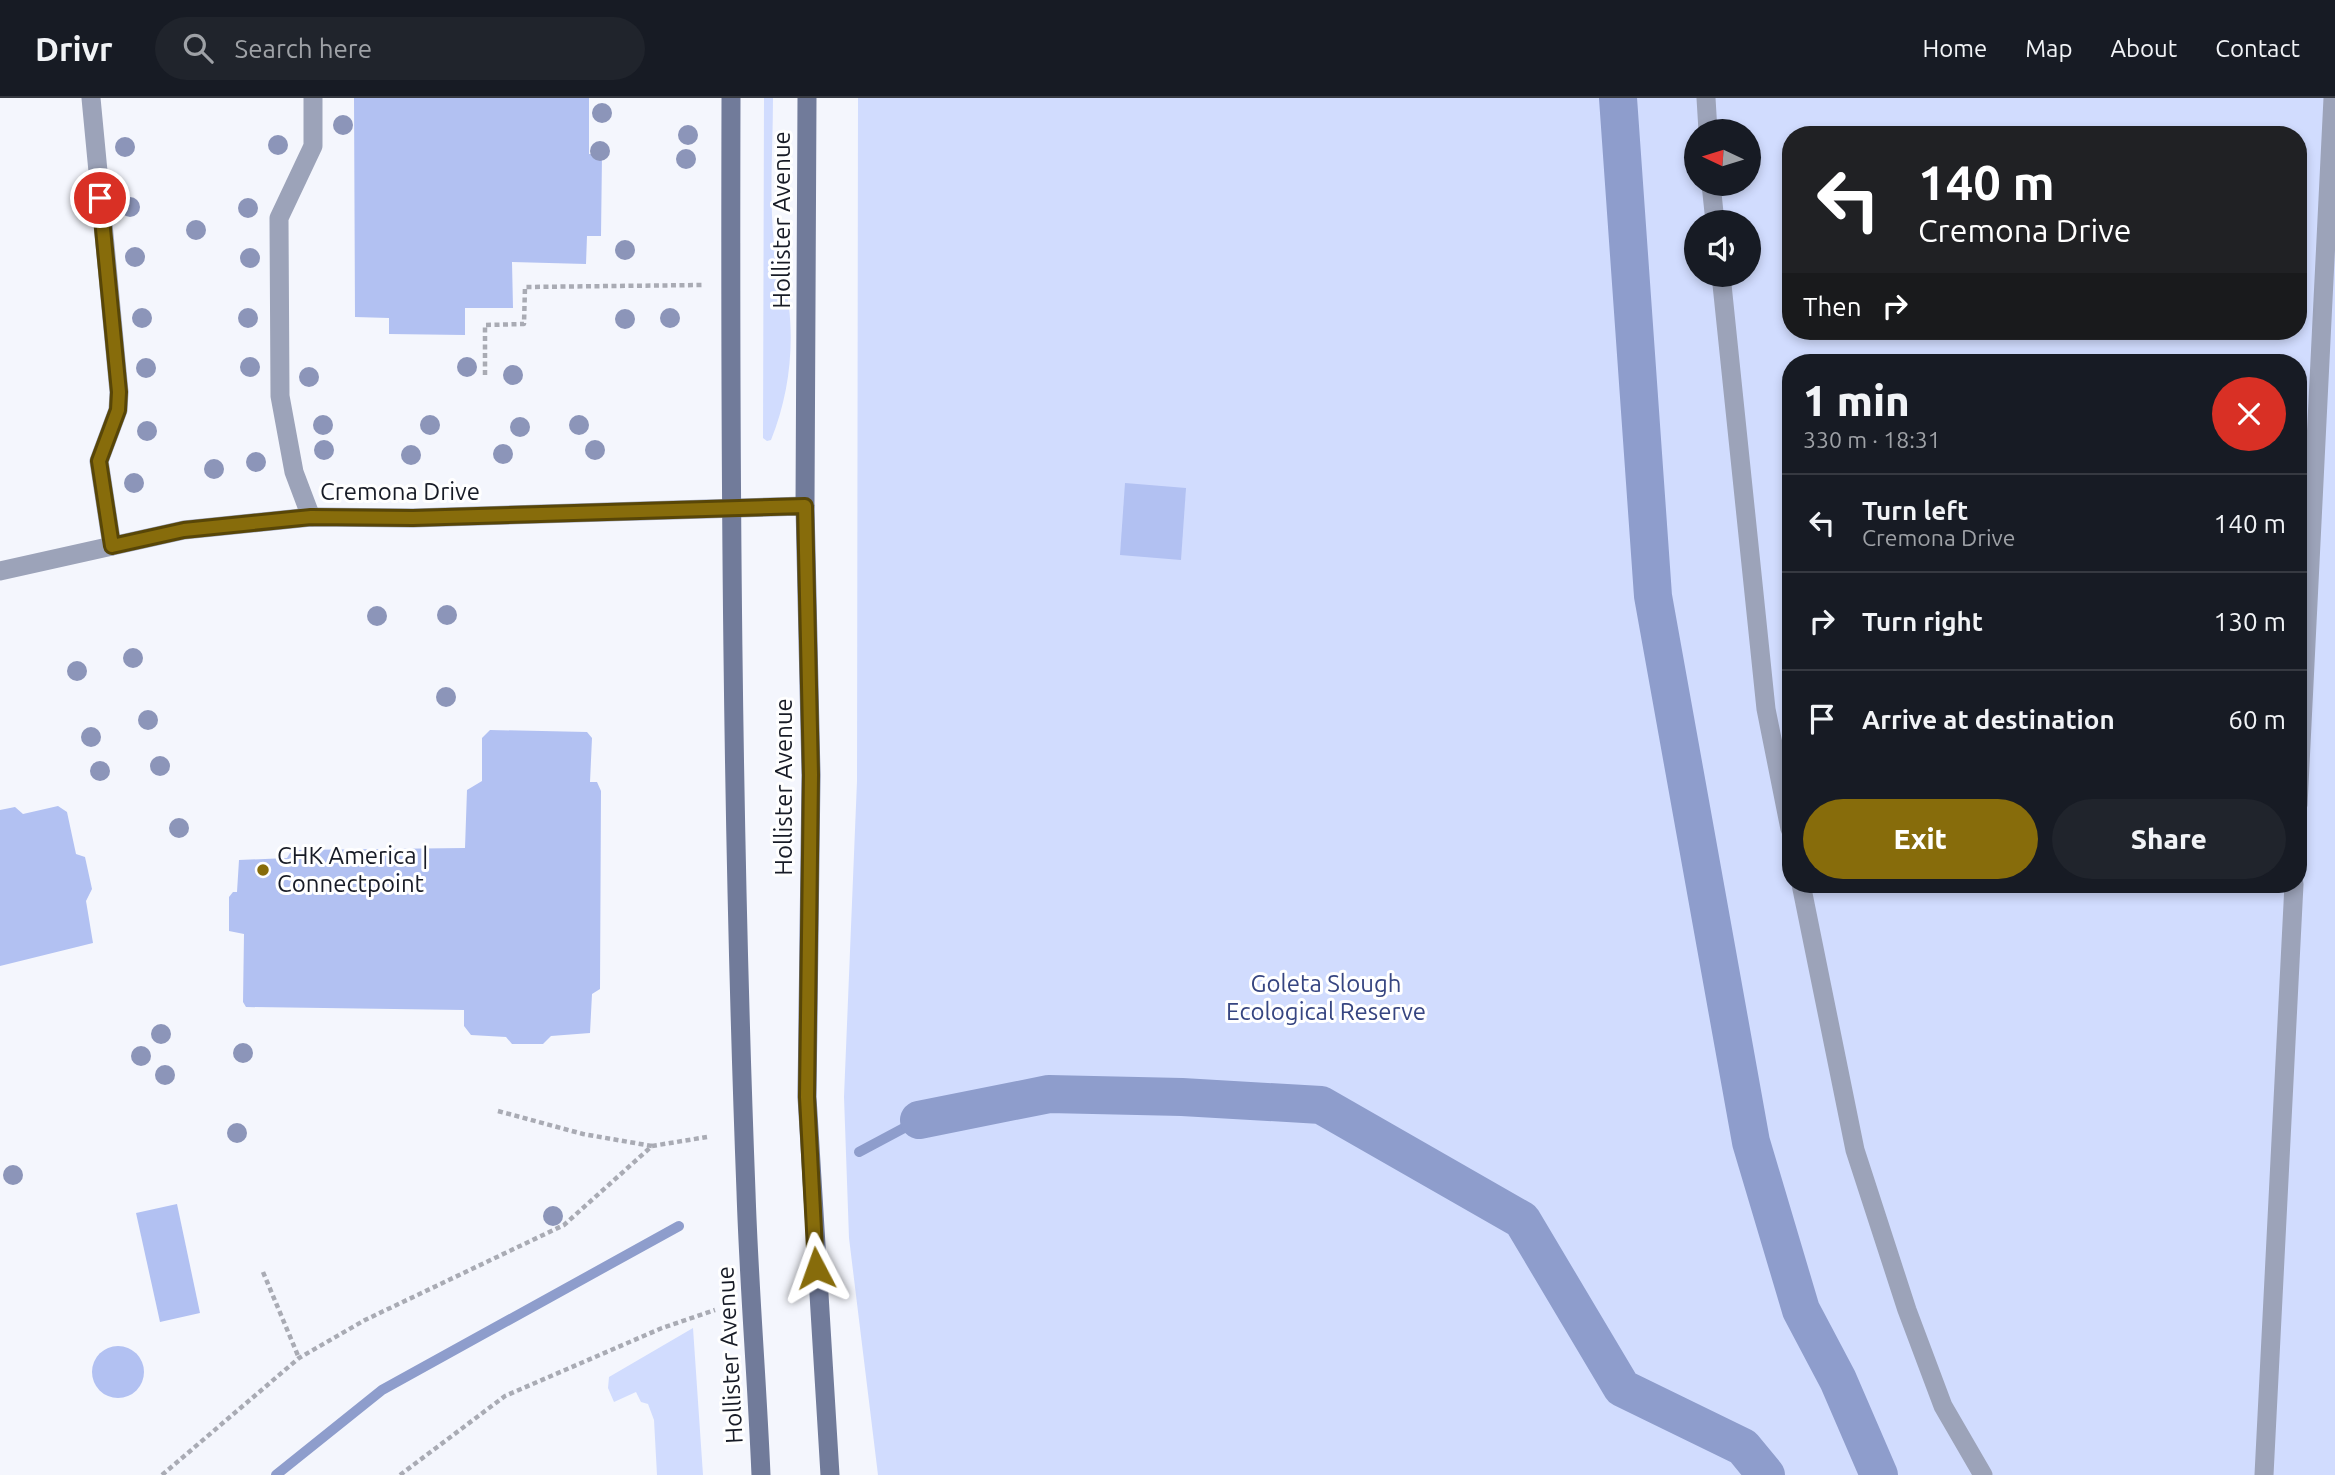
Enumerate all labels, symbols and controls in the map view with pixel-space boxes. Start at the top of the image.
search box [155,17,645,80]
icon: search [179,29,217,67]
text: Drivr [35,30,113,67]
text: Search here [235,34,372,63]
text: Home [1922,35,1987,62]
text: Map [2025,35,2072,62]
text: About [2110,35,2177,62]
text: Contact [2215,35,2300,62]
north arrow [1684,119,1760,196]
map controls [1684,119,1761,287]
street label: Hollister Avenue [768,131,795,309]
icon: left [1803,154,1894,245]
text: 140 m [1918,154,2055,209]
pin [70,168,130,228]
icon: arrive [81,179,119,217]
button: sound [1684,210,1761,287]
text: Cremona Drive [1918,212,2131,248]
icon: right [1876,287,1914,325]
text: Then [1803,292,1862,321]
text: 1 min [1803,377,1910,424]
button: close [2212,377,2286,451]
text: 330 m · 18:31 [1803,427,1941,452]
street label: Cremona Drive [320,478,480,505]
text: Turn left [1862,496,1968,525]
icon: left [1803,504,1841,542]
text: 140 m [2214,509,2286,538]
text: Cremona Drive [1862,525,2015,550]
icon: right [1803,602,1841,640]
text: Turn right [1862,607,1983,636]
text: 130 m [2214,607,2286,636]
street label: Hollister Avenue [770,698,797,876]
icon: arrive [1803,700,1841,738]
text: Arrive at destination [1862,705,2115,734]
text: 60 m [2228,705,2286,734]
button: Exit [1803,799,2038,879]
button: Share [2052,799,2286,879]
place label: CHK America | Connectpoint [277,842,428,897]
marker: CHK America | Connectpoint [255,862,271,878]
park label: Goleta Slough Ecological Reserve [1226,970,1426,1025]
position arrow [779,1231,853,1305]
street label: Hollister Avenue [711,1266,748,1444]

